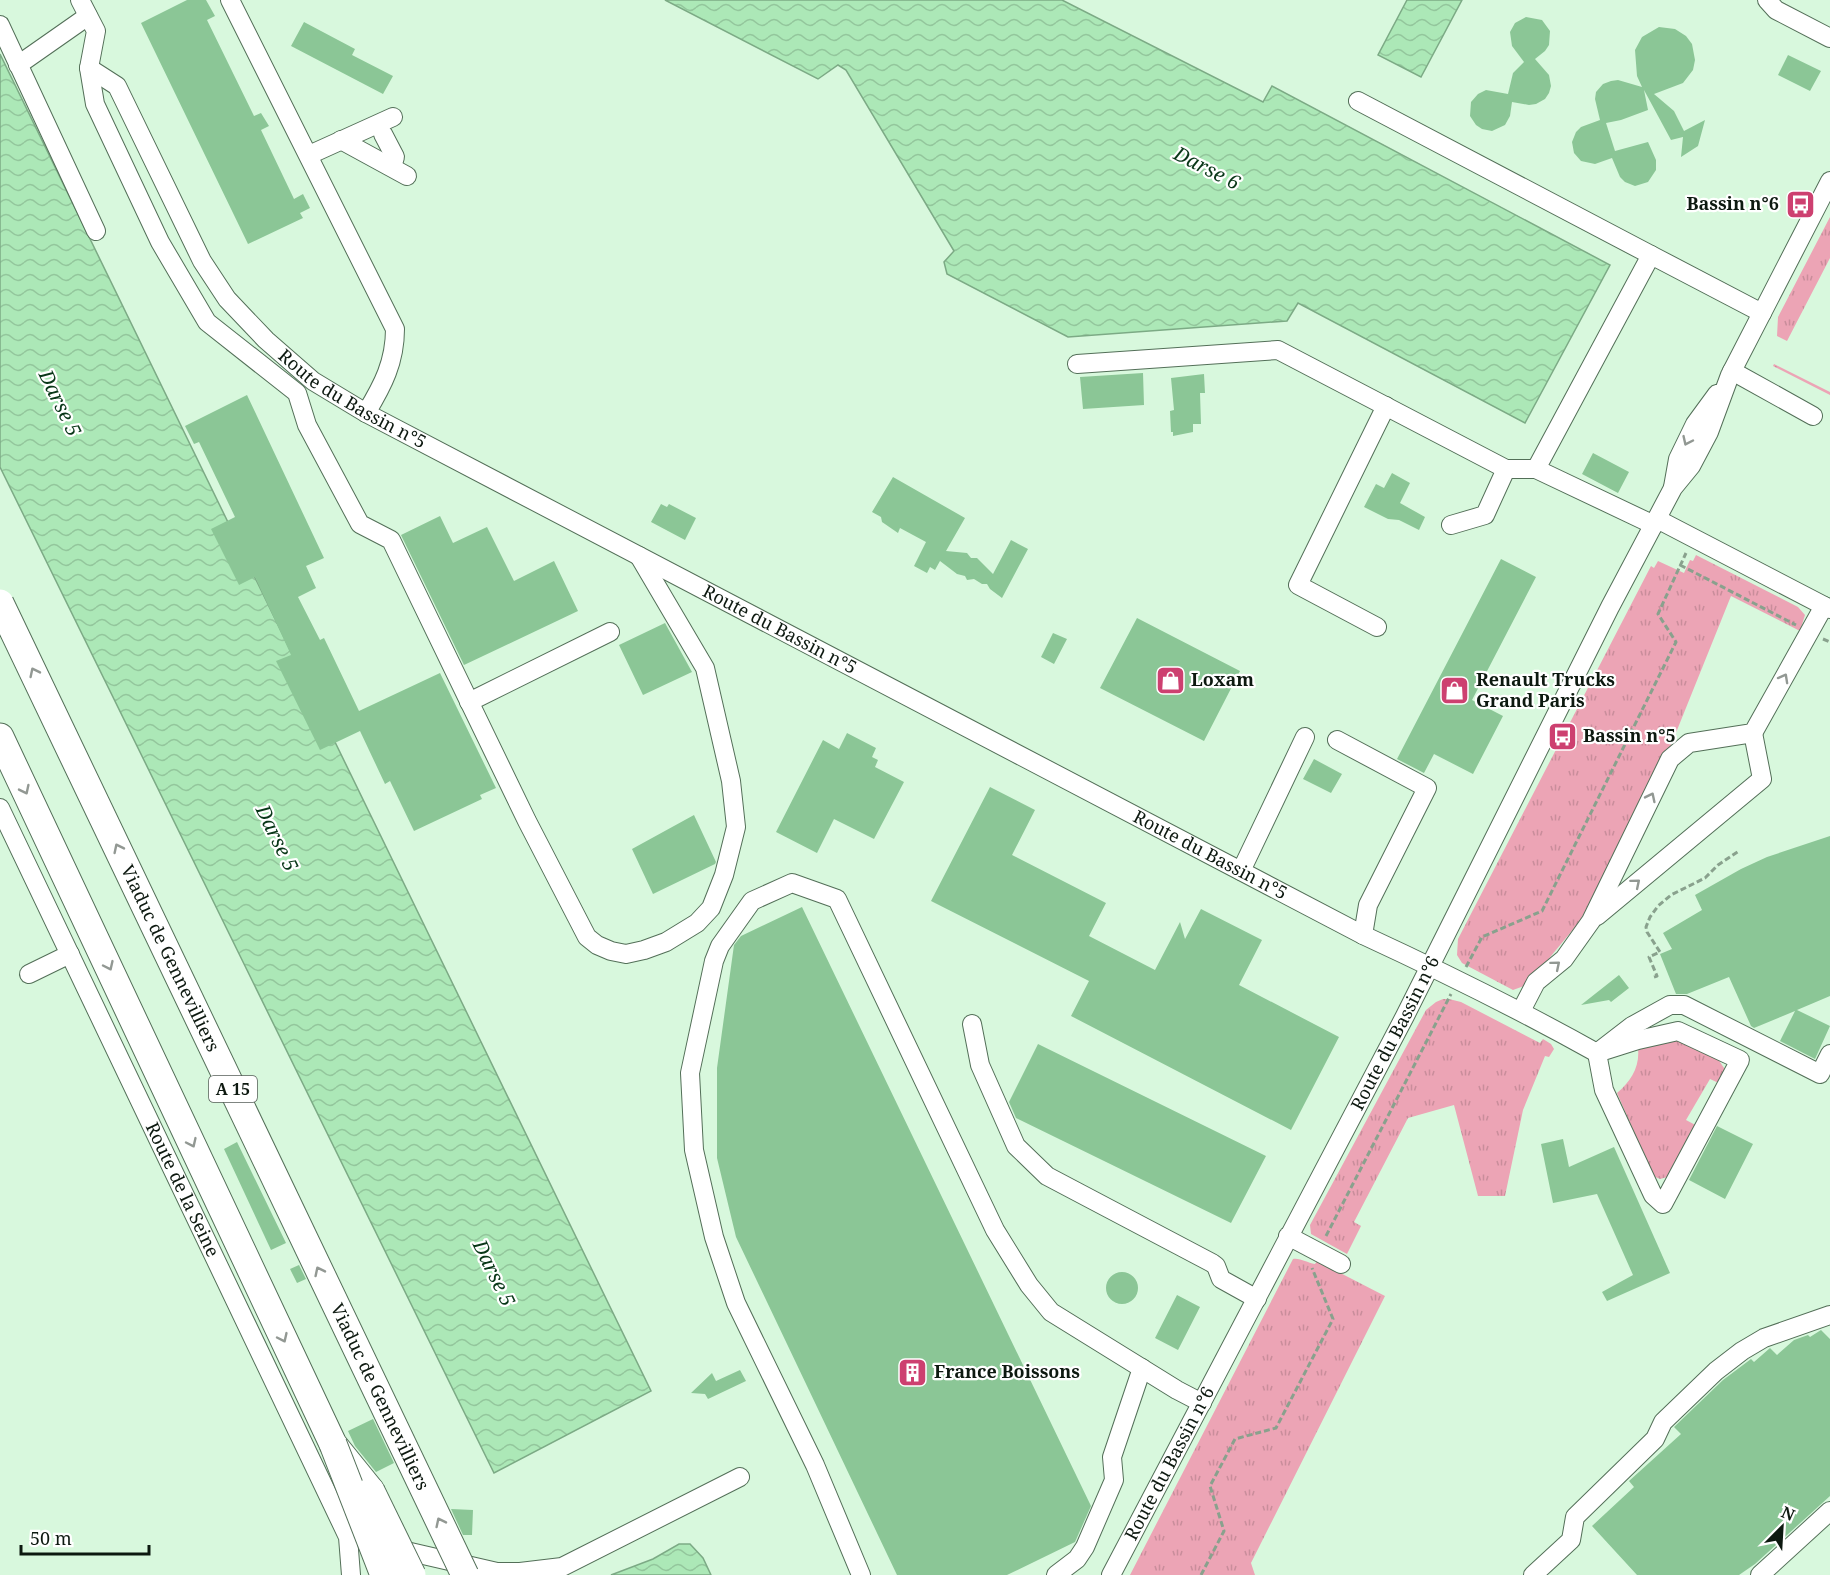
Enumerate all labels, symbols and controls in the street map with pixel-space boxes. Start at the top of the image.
water label: Darse 6 [1169,139,1246,196]
bus stop icon: Bassin n°6 [1784,188,1816,220]
place label: Bassin n°6 [1686,191,1779,215]
street label: Route du Bassin n°5 [274,343,431,453]
water label: Darse 5 [32,364,88,441]
one-way arrow [1682,435,1694,446]
street label: Route du Bassin n°5 [699,578,861,679]
shop icon: Loxam [1154,664,1186,696]
place label: Loxam [1191,667,1254,691]
place label: Renault Trucks Grand Paris [1476,667,1615,712]
one-way arrow [29,668,41,679]
shop icon: Renault Trucks Grand Paris [1439,674,1471,706]
one-way arrow [1777,674,1788,684]
bus stop icon: Bassin n°5 [1546,720,1578,752]
place label: Bassin n°5 [1583,723,1676,747]
one-way arrow [18,783,30,794]
one-way arrow [1644,792,1656,803]
water label: Darse 5 [249,799,305,876]
street label: Route du Bassin n°5 [1129,804,1292,904]
one-way arrow [113,844,125,855]
street label: Viaduc de Gennevilliers [116,861,226,1055]
one-way arrow [1630,880,1641,891]
street label: Route du Bassin n°6 [1345,951,1444,1114]
one-way arrow [101,959,113,970]
one-way arrow [1549,962,1560,973]
road number: A 15 [209,1076,257,1102]
street label: Route de la Seine [141,1118,226,1261]
one-way arrow [184,1136,196,1147]
water label: Darse 5 [466,1234,522,1311]
one-way arrow [315,1266,327,1277]
street label: Viaduc de Gennevilliers [326,1299,436,1494]
one-way arrow [276,1332,288,1343]
building icon: France Boissons [897,1356,929,1388]
place label: France Boissons [934,1359,1080,1383]
street label: Route du Bassin n°6 [1118,1382,1219,1544]
north arrow [1752,1497,1812,1557]
text: N [1778,1501,1799,1526]
scale bar [21,1518,148,1556]
one-way arrow [435,1518,447,1529]
text: 50 m [30,1526,72,1550]

